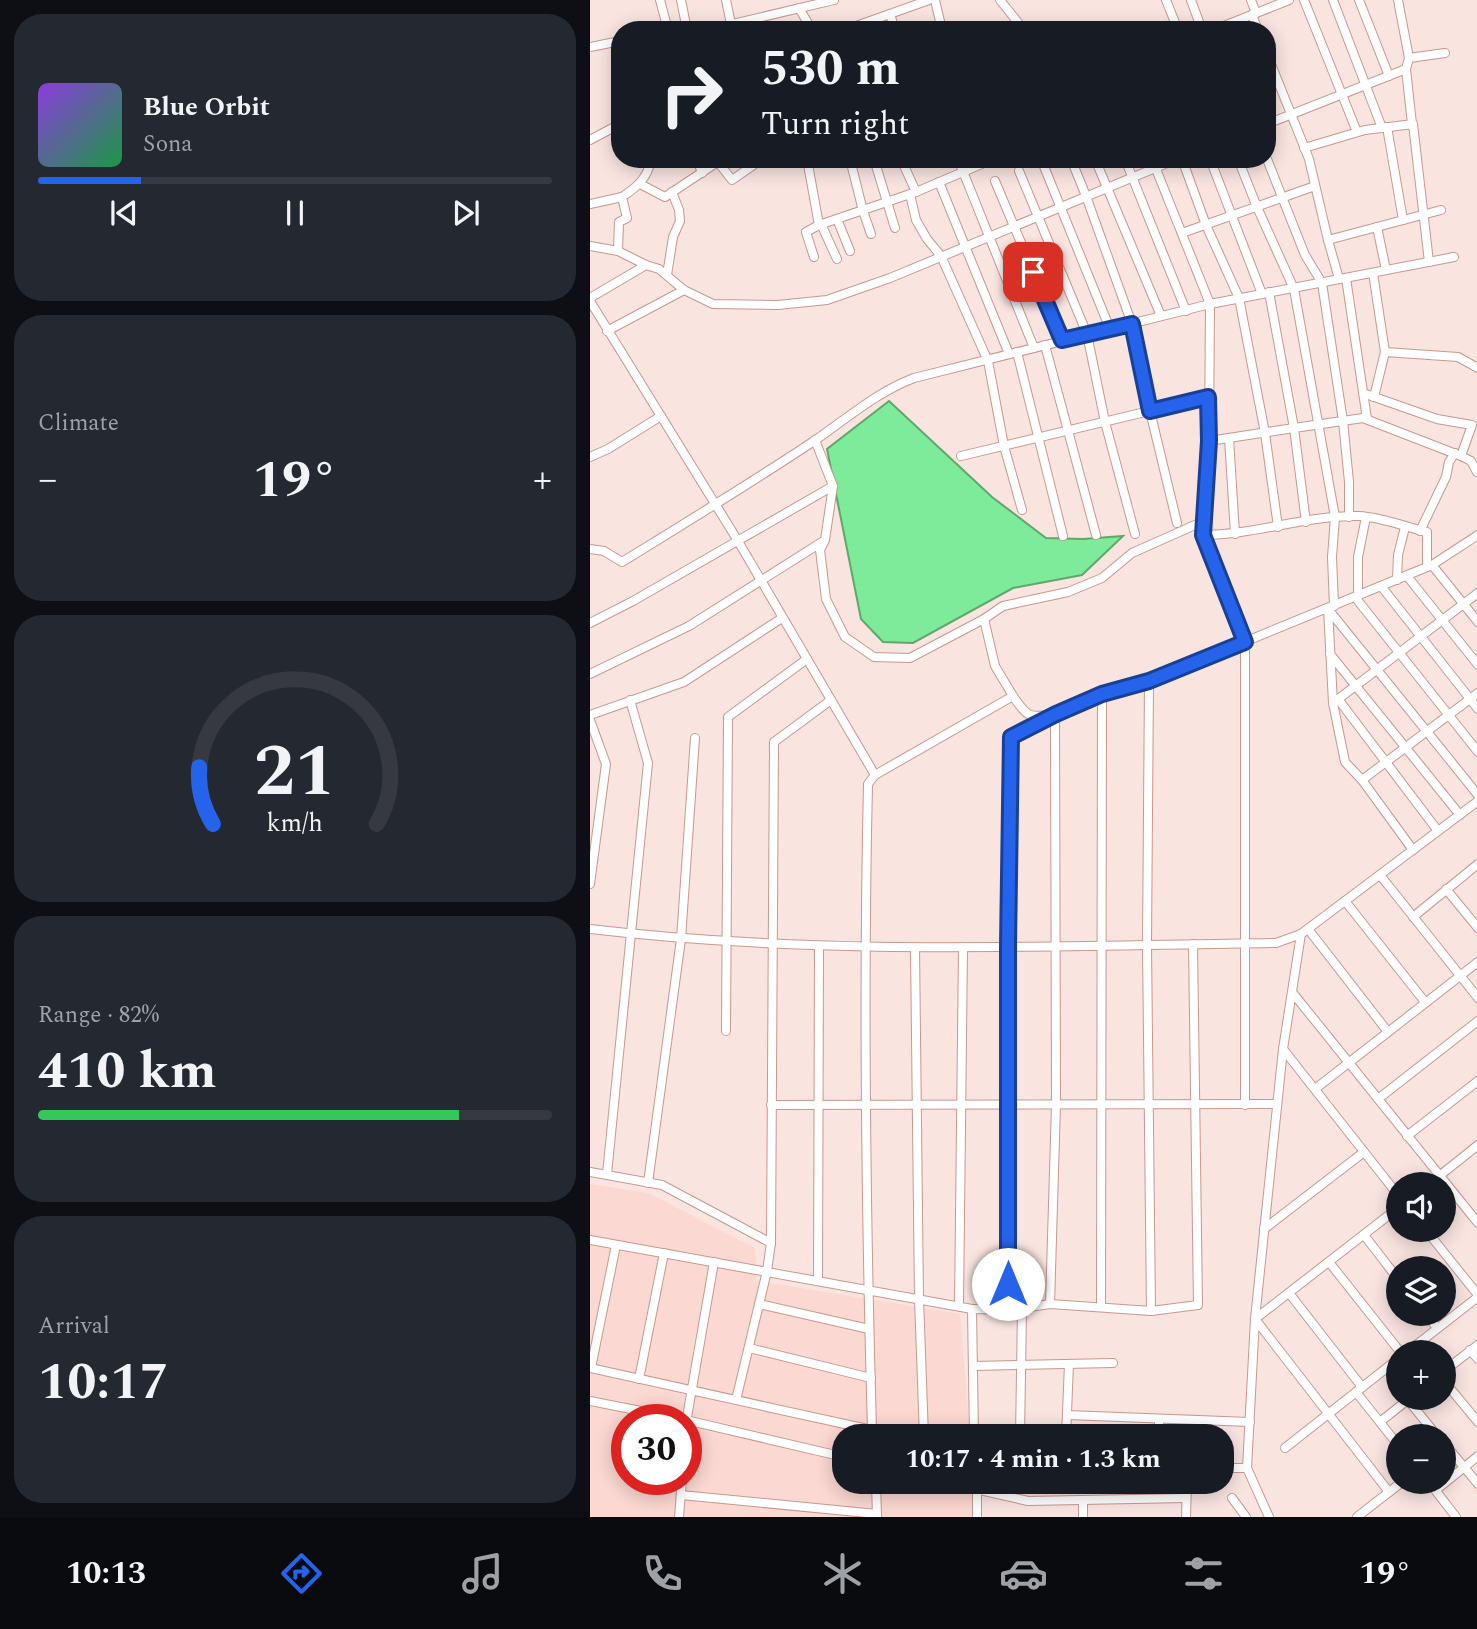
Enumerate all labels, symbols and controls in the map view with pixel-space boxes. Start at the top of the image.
text: 530 m [761,32,900,107]
icon: right [646,49,737,140]
text: Blue Orbit [143,87,270,127]
text: Turn right [761,100,909,149]
text: Sona [143,127,193,162]
icon: previous [105,194,143,232]
icon: pause [276,194,314,232]
icon: next [447,194,485,232]
pin [1003,242,1063,302]
icon: arrive [1014,253,1052,291]
text: Climate [38,406,119,441]
text: 19° [253,441,337,520]
text: − [38,451,57,509]
text: + [533,451,552,509]
text: 21 [254,718,336,829]
text: km/h [267,805,323,843]
text: Range · 82% [38,998,159,1033]
text: 410 km [38,1032,217,1111]
map controls [1386,1172,1456,1494]
button: sound [1386,1172,1456,1242]
position arrow [971,1247,1045,1321]
button: layers [1386,1256,1456,1326]
text: Arrival [38,1309,110,1344]
button: + [1386,1340,1456,1410]
text: 10:17 [38,1343,169,1422]
speed limit sign: 30 [611,1404,702,1495]
button: − [1386,1424,1456,1494]
text: 10:17 · 4 min · 1.3 km [905,1439,1161,1479]
text: 10:13 [66,1549,146,1598]
icon: directions [277,1549,326,1598]
icon: music [458,1549,507,1598]
icon: phone [638,1549,687,1598]
icon: climate [818,1549,867,1598]
icon: car [999,1549,1048,1598]
icon: filters [1179,1549,1228,1598]
text: 19° [1359,1549,1411,1598]

